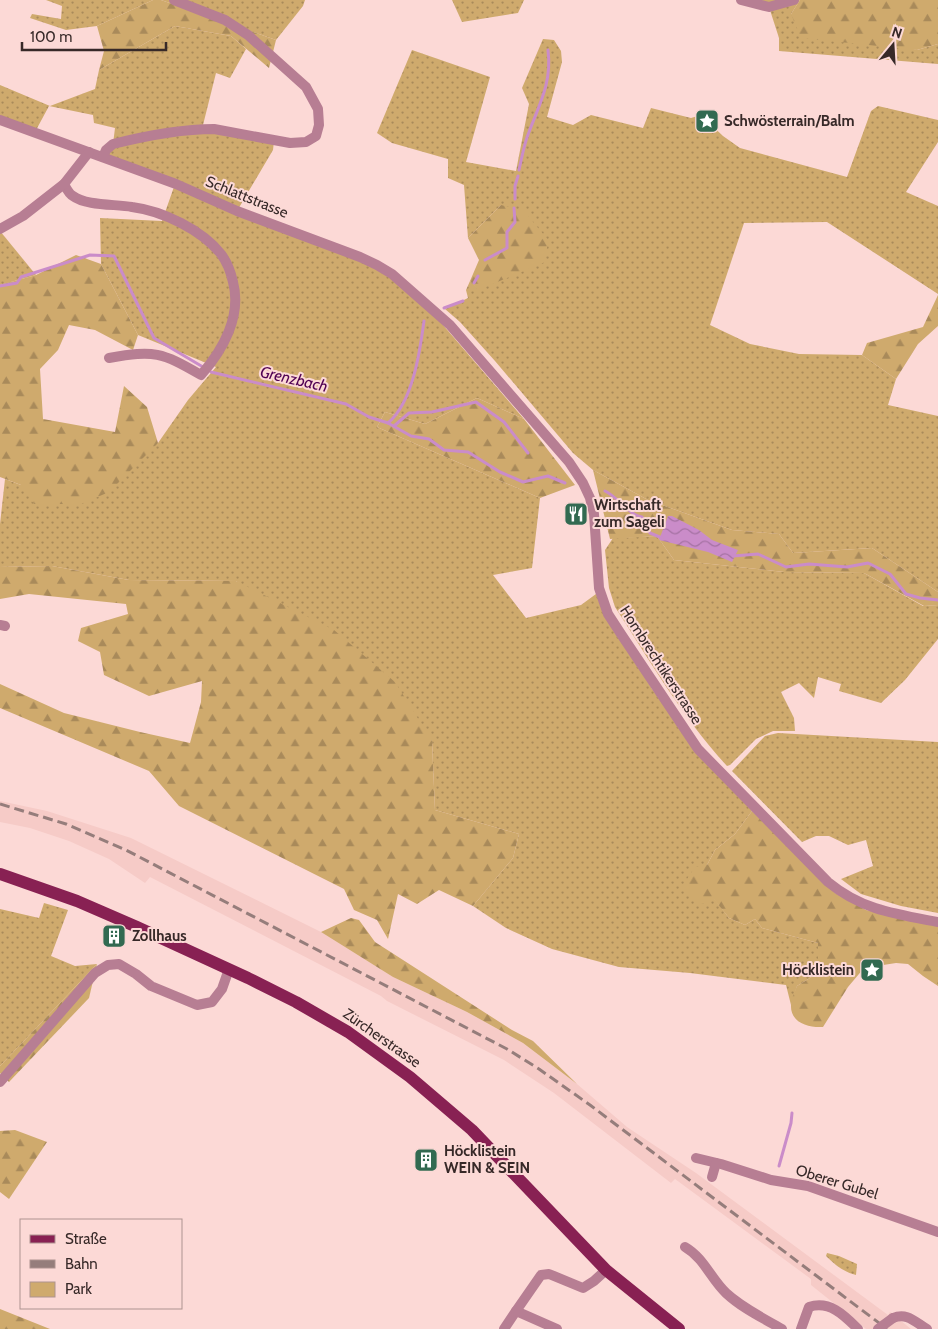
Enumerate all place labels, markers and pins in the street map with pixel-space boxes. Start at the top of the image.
place icon: Schwösterrain/Balm [694,108,720,134]
place label: Schwösterrain/Balm [724,112,855,130]
place label: Wirtschaft zum Sageli [594,496,665,531]
restaurant icon: Wirtschaft zum Sageli [563,501,589,527]
building icon: Zollhaus [101,923,127,949]
place label: Zollhaus [132,927,187,945]
place icon: Höcklistein [859,957,885,983]
place label: Höcklistein [782,961,854,979]
place label: Höcklistein WEIN & SEIN [444,1142,530,1177]
building icon: Höcklistein WEIN & SEIN [413,1147,439,1173]

